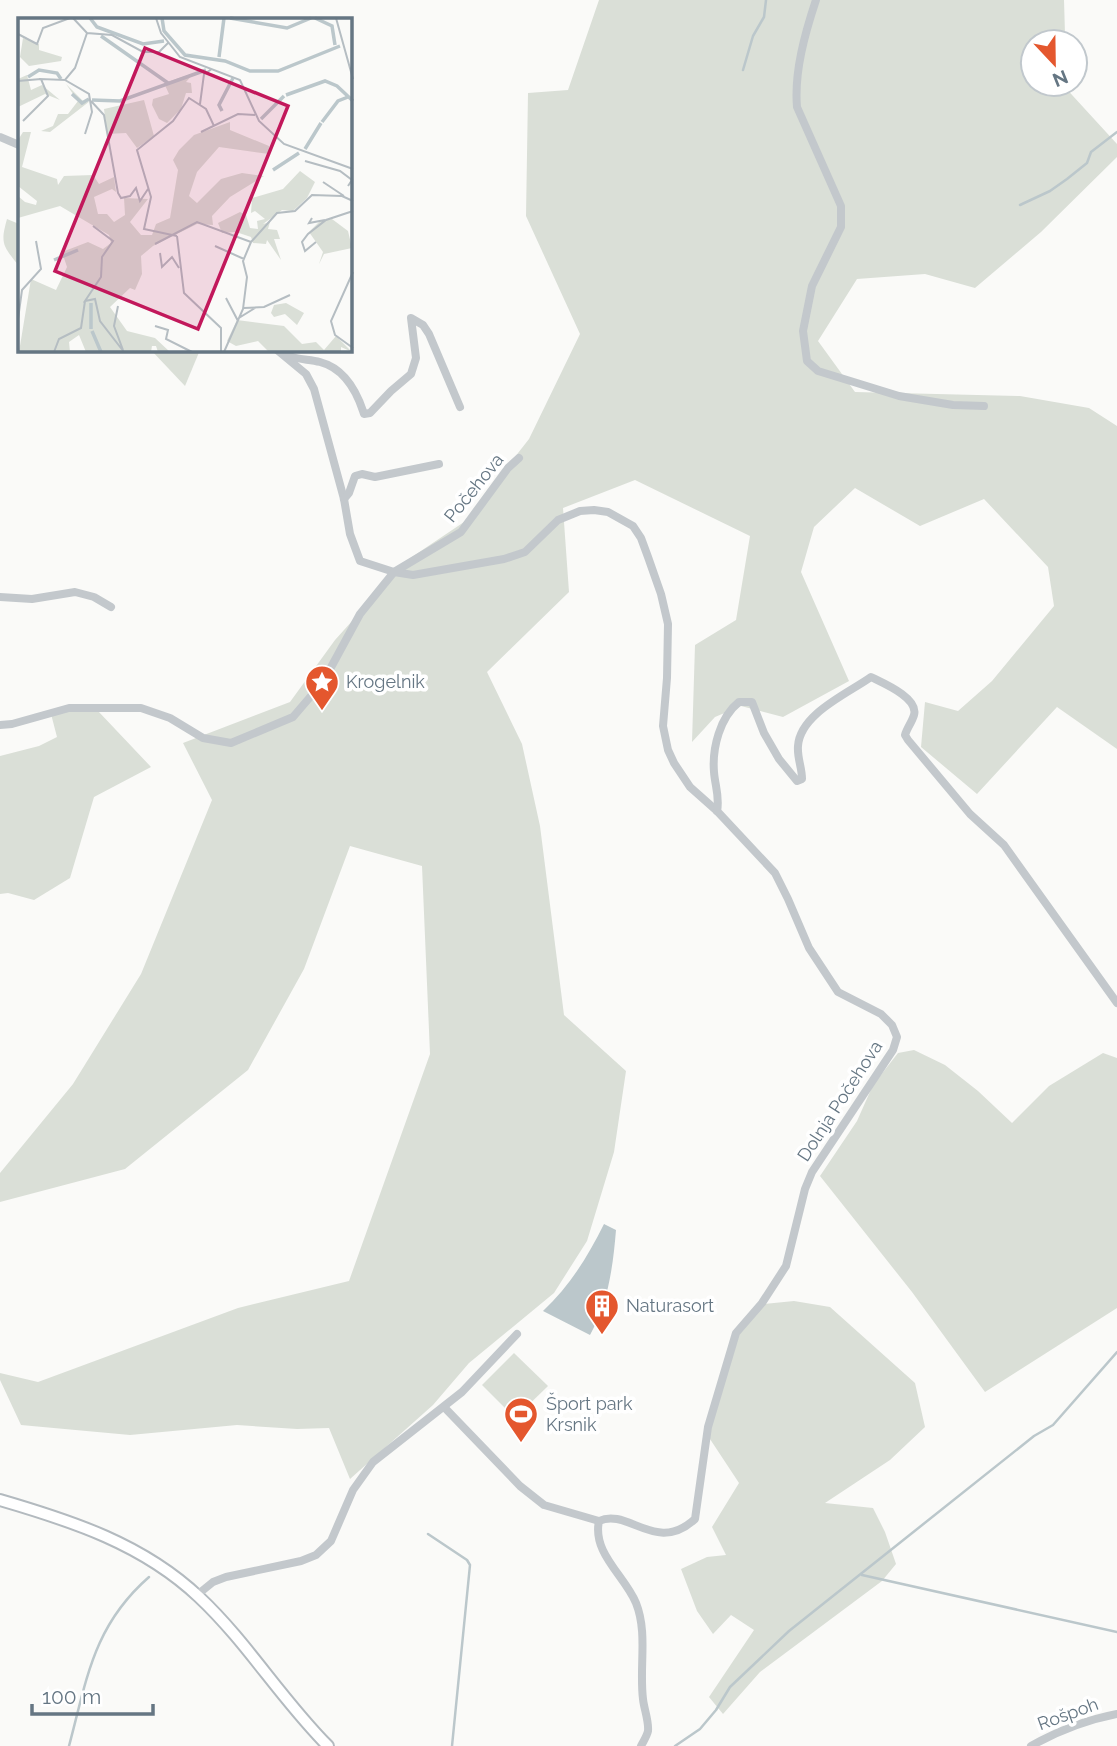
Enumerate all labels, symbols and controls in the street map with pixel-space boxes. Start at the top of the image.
inset map [18,18,352,352]
north arrow [1019,28,1089,98]
text: N [1050,66,1071,92]
street label: Počehova [440,449,508,526]
place icon: Krogelnik [303,663,341,712]
place label: Krogelnik [346,671,425,692]
street label: Dolnja Počehova [793,1036,886,1165]
building icon: Naturasort [583,1287,621,1336]
place label: Naturasort [626,1295,714,1316]
place label: Šport park Krsnik [546,1392,633,1435]
sports icon: Šport park Krsnik [502,1395,540,1444]
scale bar [32,1672,152,1716]
text: 100 m [42,1684,101,1709]
street label: Rošpoh [1035,1693,1101,1734]

